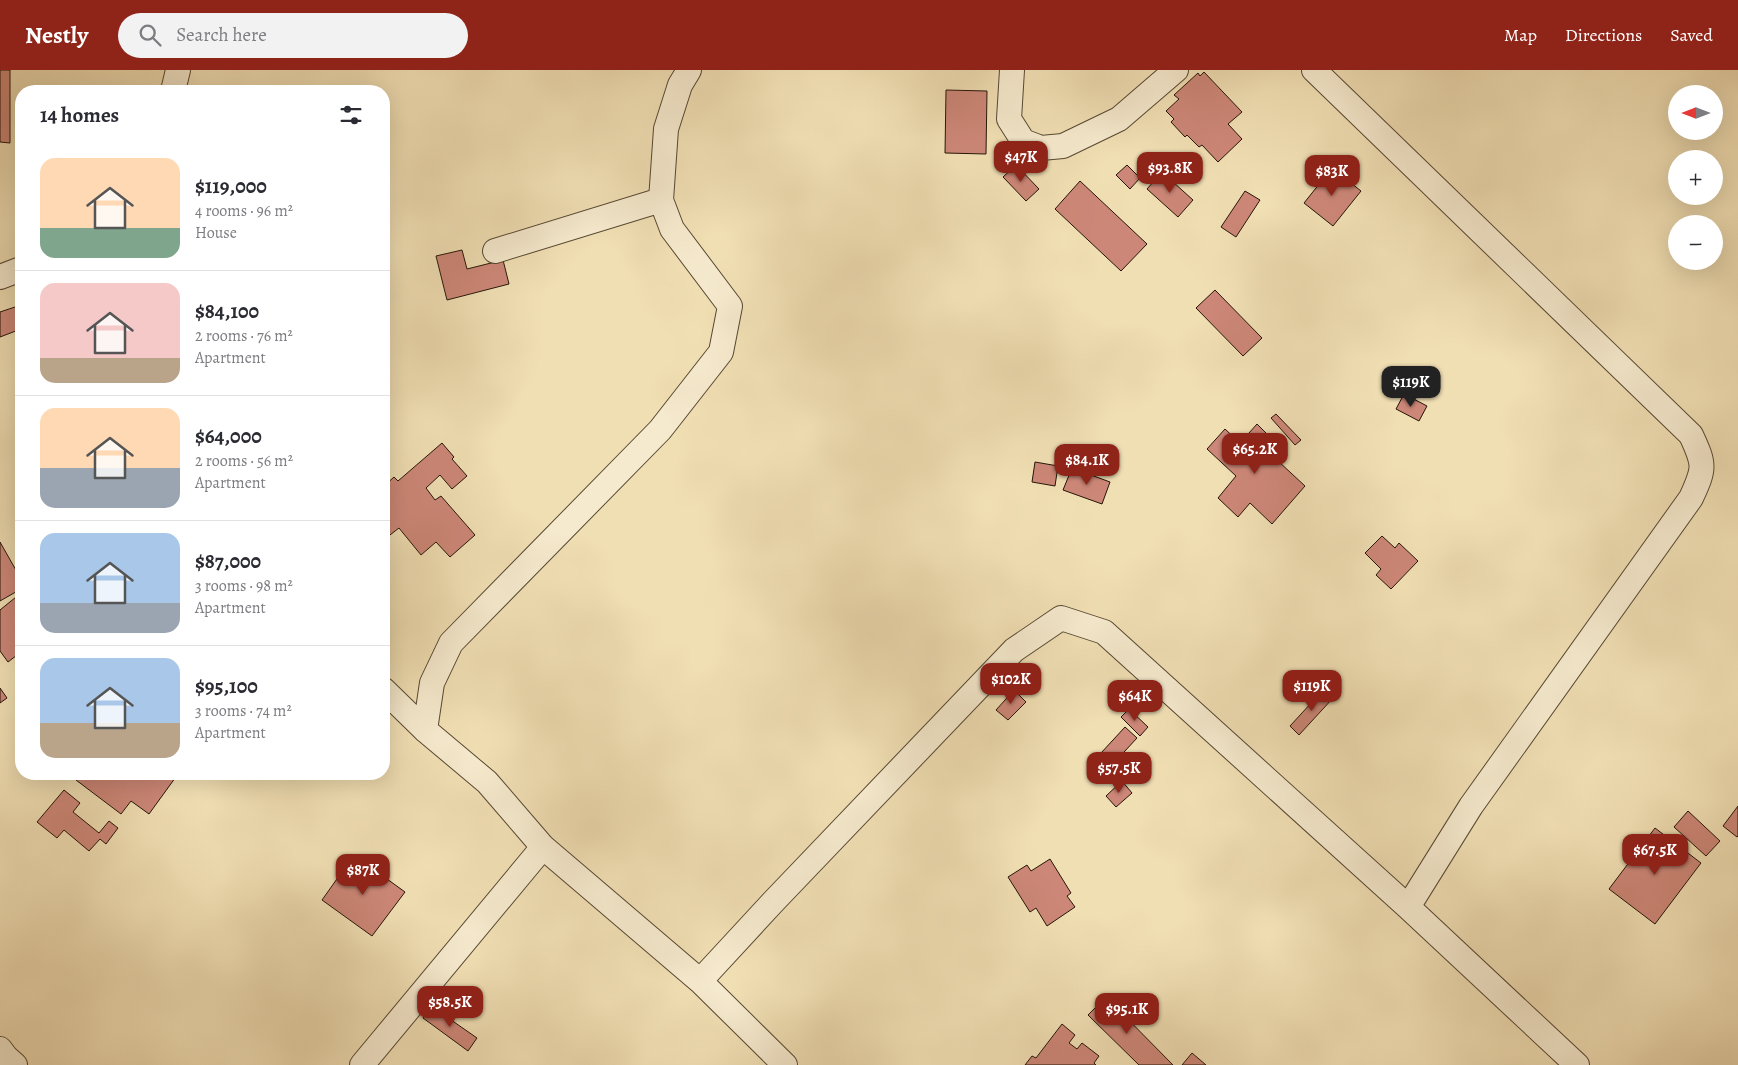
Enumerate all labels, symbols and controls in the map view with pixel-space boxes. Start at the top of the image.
search box [118,13,468,58]
text: Nestly [25,19,88,51]
icon: search [136,21,164,49]
text: Search here [176,22,267,48]
text: Map [1504,23,1537,47]
text: Directions [1565,23,1642,47]
text: Saved [1670,23,1713,47]
north arrow [1668,85,1722,140]
map controls [1668,85,1723,270]
text: 14 homes [40,101,119,129]
icon: filters [337,101,365,129]
pin: $47K [991,140,1051,183]
text: $47K [1005,146,1037,168]
button: + [1668,150,1723,205]
pin: $93.8K [1129,152,1211,194]
pin: $83K [1302,154,1362,197]
text: $93.8K [1148,157,1192,179]
text: $83K [1316,160,1348,182]
text: $119,000 [195,172,267,200]
icon: home [80,178,140,238]
text: 4 rooms · 96 m² [195,200,293,222]
button: − [1668,215,1723,270]
text: House [195,222,237,244]
text: $84,100 [195,297,259,325]
icon: home [80,303,140,363]
text: 2 rooms · 76 m² [195,325,293,347]
text: Apartment [195,347,266,369]
pin: $119K [1376,366,1446,408]
text: $119K [1393,371,1429,393]
text: $64,000 [195,422,262,450]
icon: home [80,428,140,488]
pin: $65.2K [1214,432,1296,475]
text: $65.2K [1233,438,1277,460]
pin: $84.1K [1046,444,1128,486]
text: $84.1K [1065,449,1109,471]
text: 2 rooms · 56 m² [195,450,293,472]
text: Apartment [195,472,266,494]
text: $87,000 [195,547,261,575]
icon: home [80,553,140,613]
text: 3 rooms · 98 m² [195,575,293,597]
text: Apartment [195,597,266,619]
pin: $102K [976,662,1046,705]
text: $102K [991,668,1031,690]
pin: $119K [1277,670,1347,712]
text: $95,100 [195,672,258,700]
text: $119K [1294,675,1330,697]
icon: home [80,678,140,738]
pin: $64K [1105,680,1165,722]
text: $64K [1119,685,1151,707]
text: 3 rooms · 74 m² [195,700,292,722]
text: Apartment [195,722,266,744]
pin: $57.5K [1078,752,1160,794]
text: $57.5K [1098,757,1140,779]
pin: $67.5K [1614,834,1696,876]
text: $67.5K [1633,839,1677,861]
pin: $87K [333,854,393,896]
text: $87K [347,859,379,881]
pin: $58.5K [409,986,491,1028]
text: $58.5K [428,991,472,1013]
pin: $95.1K [1086,992,1168,1035]
text: $95.1K [1106,998,1148,1020]

